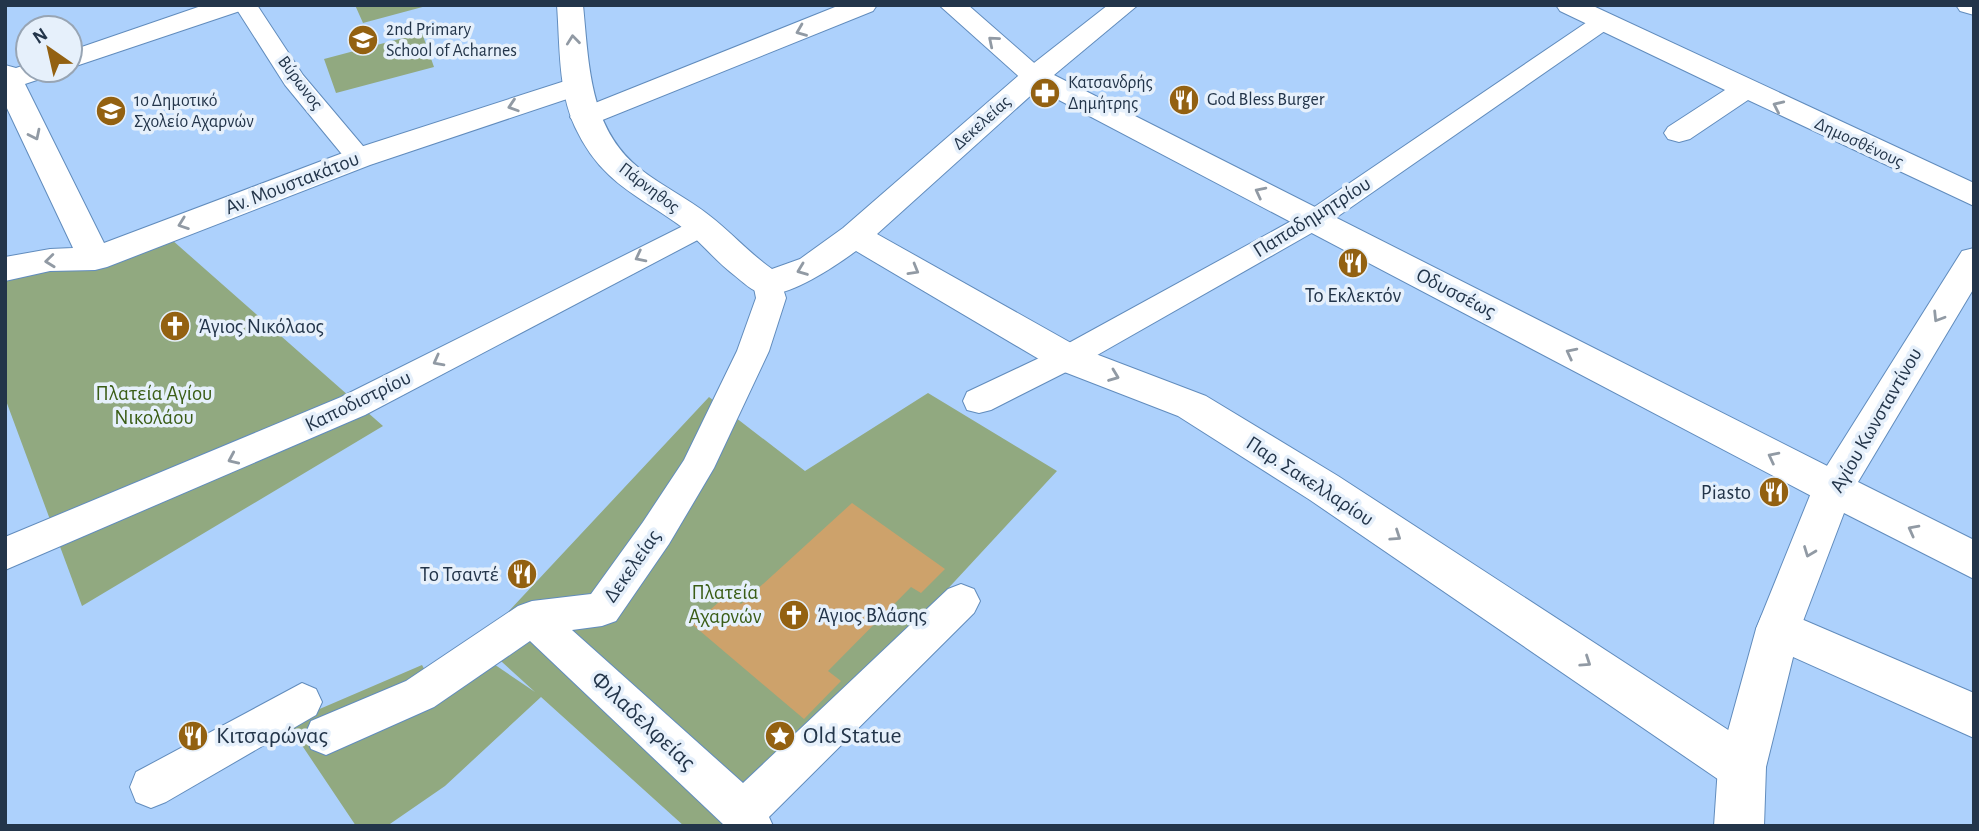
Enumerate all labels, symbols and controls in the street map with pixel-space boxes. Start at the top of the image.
north arrow [14,14,84,84]
place label: 2nd Primary School of Acharnes [386,21,517,60]
one-way arrow [796,22,808,36]
school or university icon: 2nd Primary School of Acharnes [346,23,380,57]
text: N [30,25,51,48]
one-way arrow [566,35,581,46]
one-way arrow [989,37,1002,49]
street label: Βύρωνος [274,53,326,113]
place label: Κατσανδρής Δημήτρης [1068,74,1153,113]
pharmacy icon: Κατσανδρής Δημήτρης [1028,76,1062,110]
restaurant icon: God Bless Burger [1167,83,1201,117]
place label: God Bless Burger [1207,91,1325,109]
place label: 1ο Δημοτικό Σχολείο Αχαρνών [134,92,254,131]
street label: Δεκελείας [949,92,1014,154]
school or university icon: 1ο Δημοτικό Σχολείο Αχαρνών [94,94,128,128]
one-way arrow [507,98,519,112]
one-way arrow [1773,100,1786,114]
street label: Δημοσθένους [1812,115,1906,171]
one-way arrow [26,127,40,140]
street label: Αν. Μουστακάτου [222,148,362,218]
street label: Πάρνηθος [615,160,683,216]
street label: Παπαδημητρίου [1250,173,1374,261]
one-way arrow [1254,187,1267,200]
one-way arrow [178,216,190,230]
restaurant icon: Το Εκλεκτόν [1336,246,1370,280]
one-way arrow [635,248,647,262]
one-way arrow [44,253,55,268]
one-way arrow [797,262,809,276]
one-way arrow [907,262,919,275]
street label: Οδυσσέως [1413,264,1499,322]
place label: Το Εκλεκτόν [1305,285,1401,306]
church icon: Άγιος Νικόλαος [158,309,192,343]
one-way arrow [1933,309,1946,322]
place label: Άγιος Νικόλαος [198,316,324,337]
street label: Αγίου Κωνσταντίνου [1826,344,1926,496]
one-way arrow [1565,347,1578,361]
one-way arrow [433,353,445,366]
street label: Καποδιστρίου [302,366,414,436]
one-way arrow [1108,368,1120,382]
park label: Πλατεία Αγίου Νικολάου [96,383,212,428]
street label: Παρ. Σακελλαρίου [1243,432,1377,530]
one-way arrow [228,451,240,465]
one-way arrow [1768,452,1780,465]
restaurant icon: Piasto [1757,475,1791,509]
place label: Piasto [1701,482,1751,503]
one-way arrow [1908,524,1920,538]
street label: Δεκελείας [600,526,664,606]
one-way arrow [1389,528,1402,541]
one-way arrow [1803,545,1817,557]
restaurant icon: To Τσαντέ [505,557,539,591]
place label: To Τσαντέ [420,564,499,585]
park label: Πλατεία Αχαρνών [689,582,762,627]
church icon: Άγιος Βλάσης [777,598,811,632]
place label: Άγιος Βλάσης [817,605,927,626]
one-way arrow [1578,654,1591,667]
street label: Φιλαδελφείας [586,667,700,775]
restaurant icon: Κιτσαρώνας [176,719,210,753]
place icon: Old Statue [763,719,797,753]
place label: Κιτσαρώνας [216,724,328,748]
place label: Old Statue [803,724,902,748]

